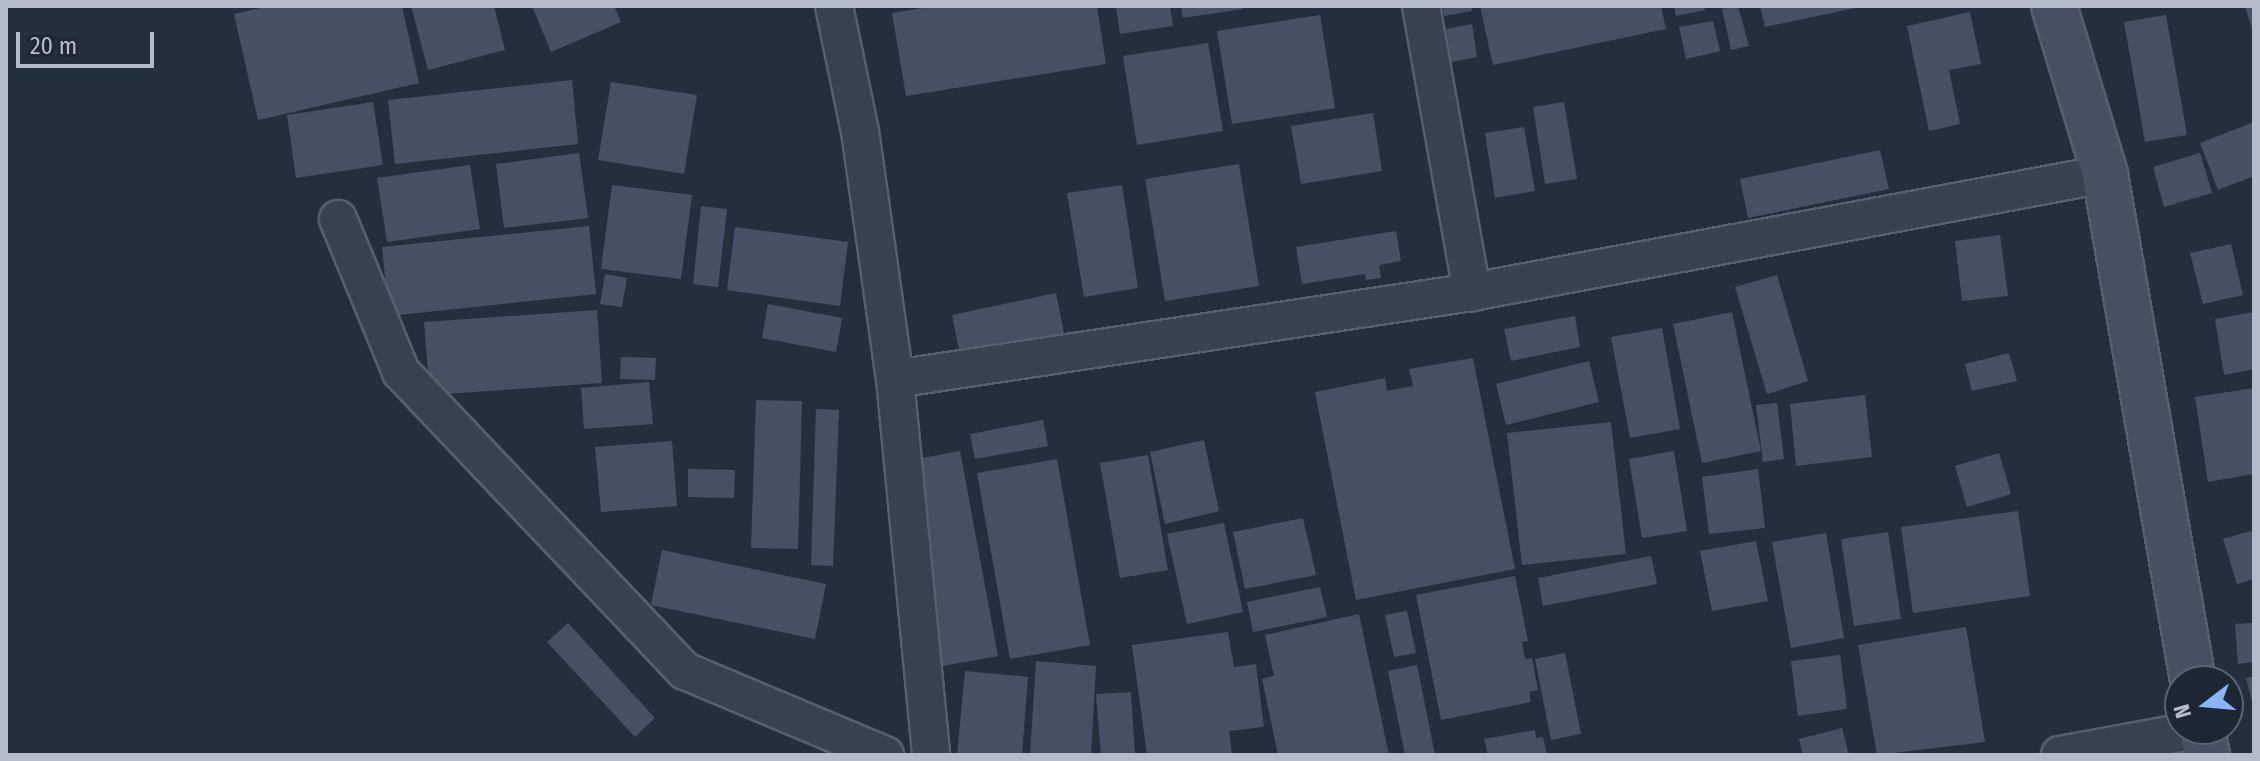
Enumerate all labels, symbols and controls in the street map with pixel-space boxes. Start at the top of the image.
scale bar [20,16,158,66]
text: 20 m [30,32,77,60]
north arrow [2164,665,2244,745]
text: N [2168,701,2197,721]

